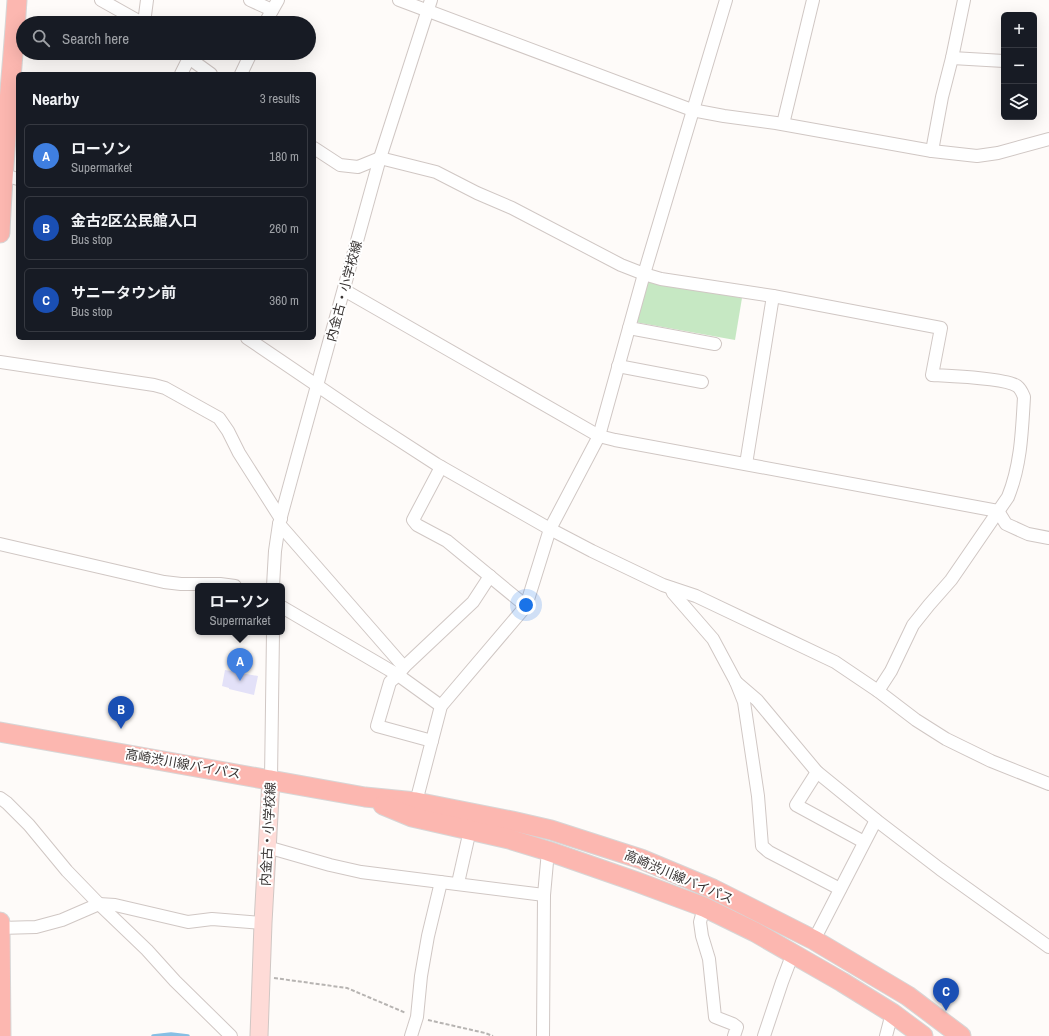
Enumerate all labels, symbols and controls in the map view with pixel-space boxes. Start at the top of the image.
map controls [1001,12,1037,120]
button: + [1001,12,1037,48]
search box [16,16,316,60]
icon: search [30,27,52,49]
text: Search here [62,28,129,49]
button: − [1001,48,1037,84]
button: layers [1001,84,1037,120]
text: Nearby [32,87,79,110]
text: 3 results [260,90,300,107]
text: ローソン [71,138,131,159]
text: A [42,148,50,165]
text: 180 m [269,148,299,165]
text: Supermarket [71,159,132,176]
text: 金古2区公民館入口 [71,210,198,231]
text: B [42,220,50,237]
text: 260 m [269,220,299,237]
text: Bus stop [71,231,112,248]
street label: 内金古・小学校線 [322,239,366,343]
text: サニータウン前 [71,282,176,303]
text: C [42,292,50,309]
text: 360 m [269,292,299,309]
text: Bus stop [71,303,112,320]
popup [195,583,285,635]
text: ローソン [209,591,270,612]
your location [516,595,536,615]
text: Supermarket [209,612,271,629]
pin: A [227,648,253,681]
pin: B [108,696,134,729]
street label: 高崎渋川線バイパス [124,745,242,783]
street label: 内金古・小学校線 [257,782,279,886]
street label: 高崎渋川線バイパス [622,846,736,908]
pin: C [933,978,959,1011]

